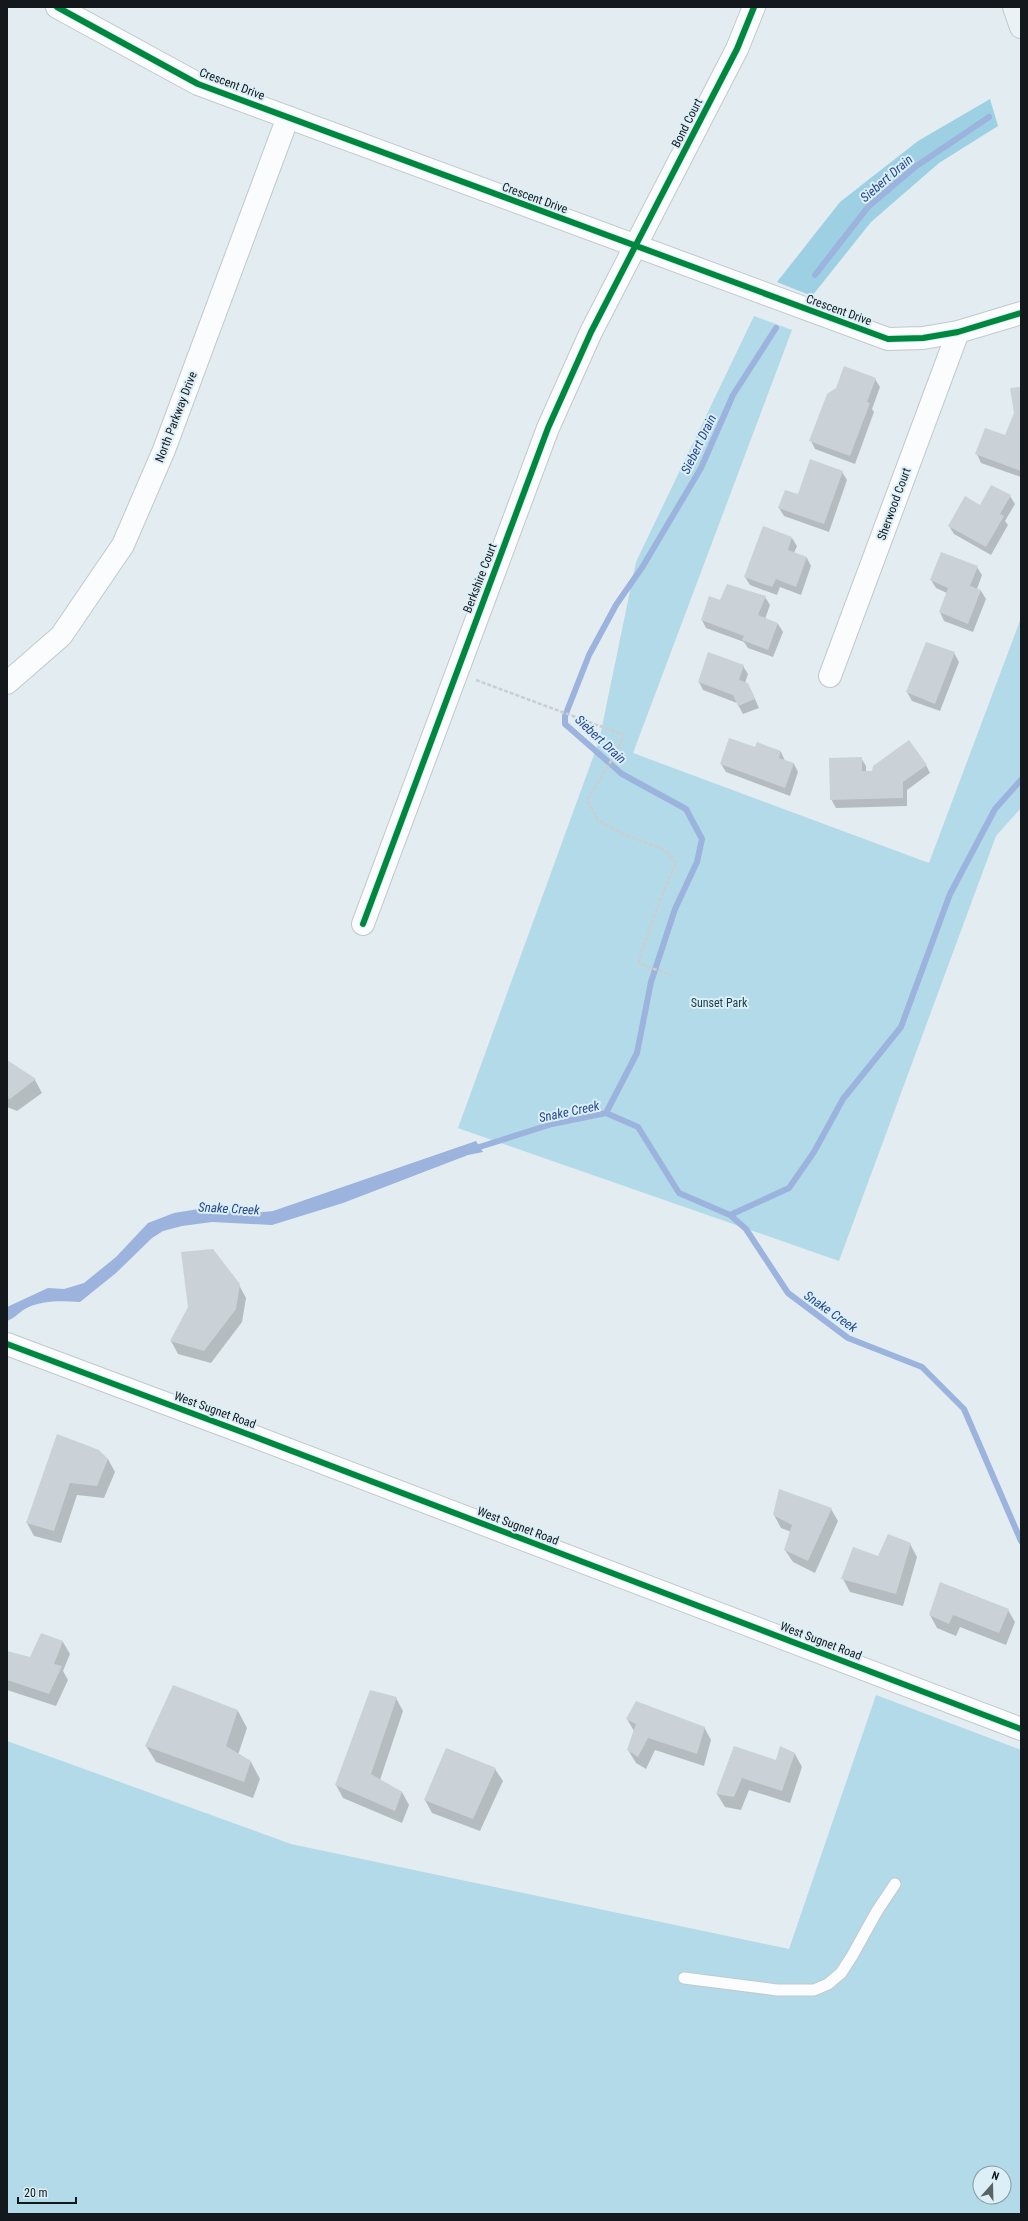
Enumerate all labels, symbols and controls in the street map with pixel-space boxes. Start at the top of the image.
street label: Crescent Drive [197,65,267,103]
street label: Bond Court [669,96,706,150]
water label: Siebert Drain [857,152,915,205]
street label: Crescent Drive [500,180,570,216]
street label: Crescent Drive [804,292,874,328]
street label: North Parkway Drive [152,369,200,464]
water label: Siebert Drain [678,412,719,476]
street label: Sherwood Court [874,465,914,542]
street label: Berkshire Court [460,541,500,615]
water label: Siebert Drain [572,712,629,767]
park label: Sunset Park [691,996,748,1010]
water label: Snake Creek [537,1098,601,1125]
water label: Snake Creek [198,1199,260,1218]
water label: Snake Creek [801,1288,860,1335]
street label: West Sugnet Road [172,1389,258,1431]
street label: West Sugnet Road [475,1504,561,1548]
street label: West Sugnet Road [778,1619,864,1663]
north arrow [972,2165,1012,2205]
text: N [990,2169,1001,2183]
scale bar [18,2179,76,2205]
text: 20 m [24,2186,48,2200]

